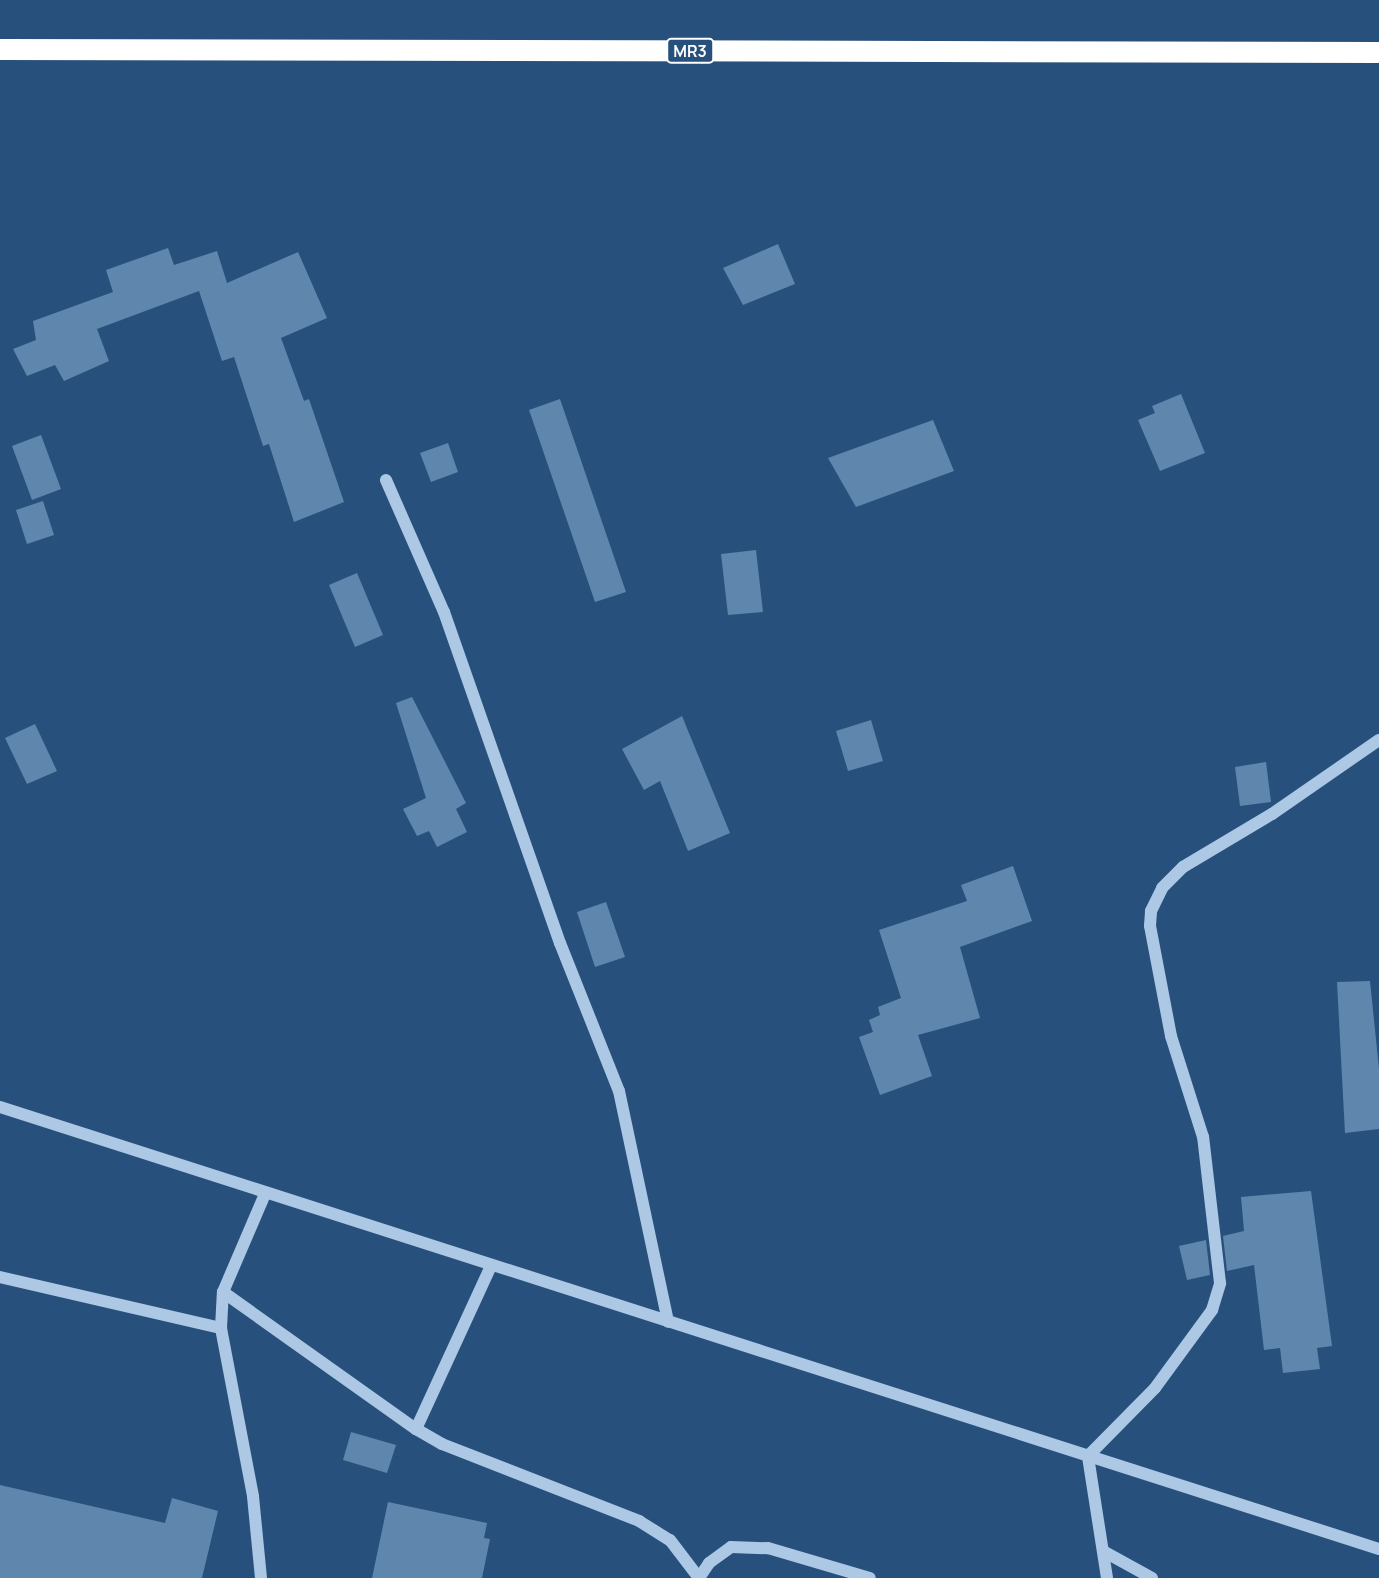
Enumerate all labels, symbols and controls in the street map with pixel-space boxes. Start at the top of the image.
road number: MR3 [666,38,714,64]

